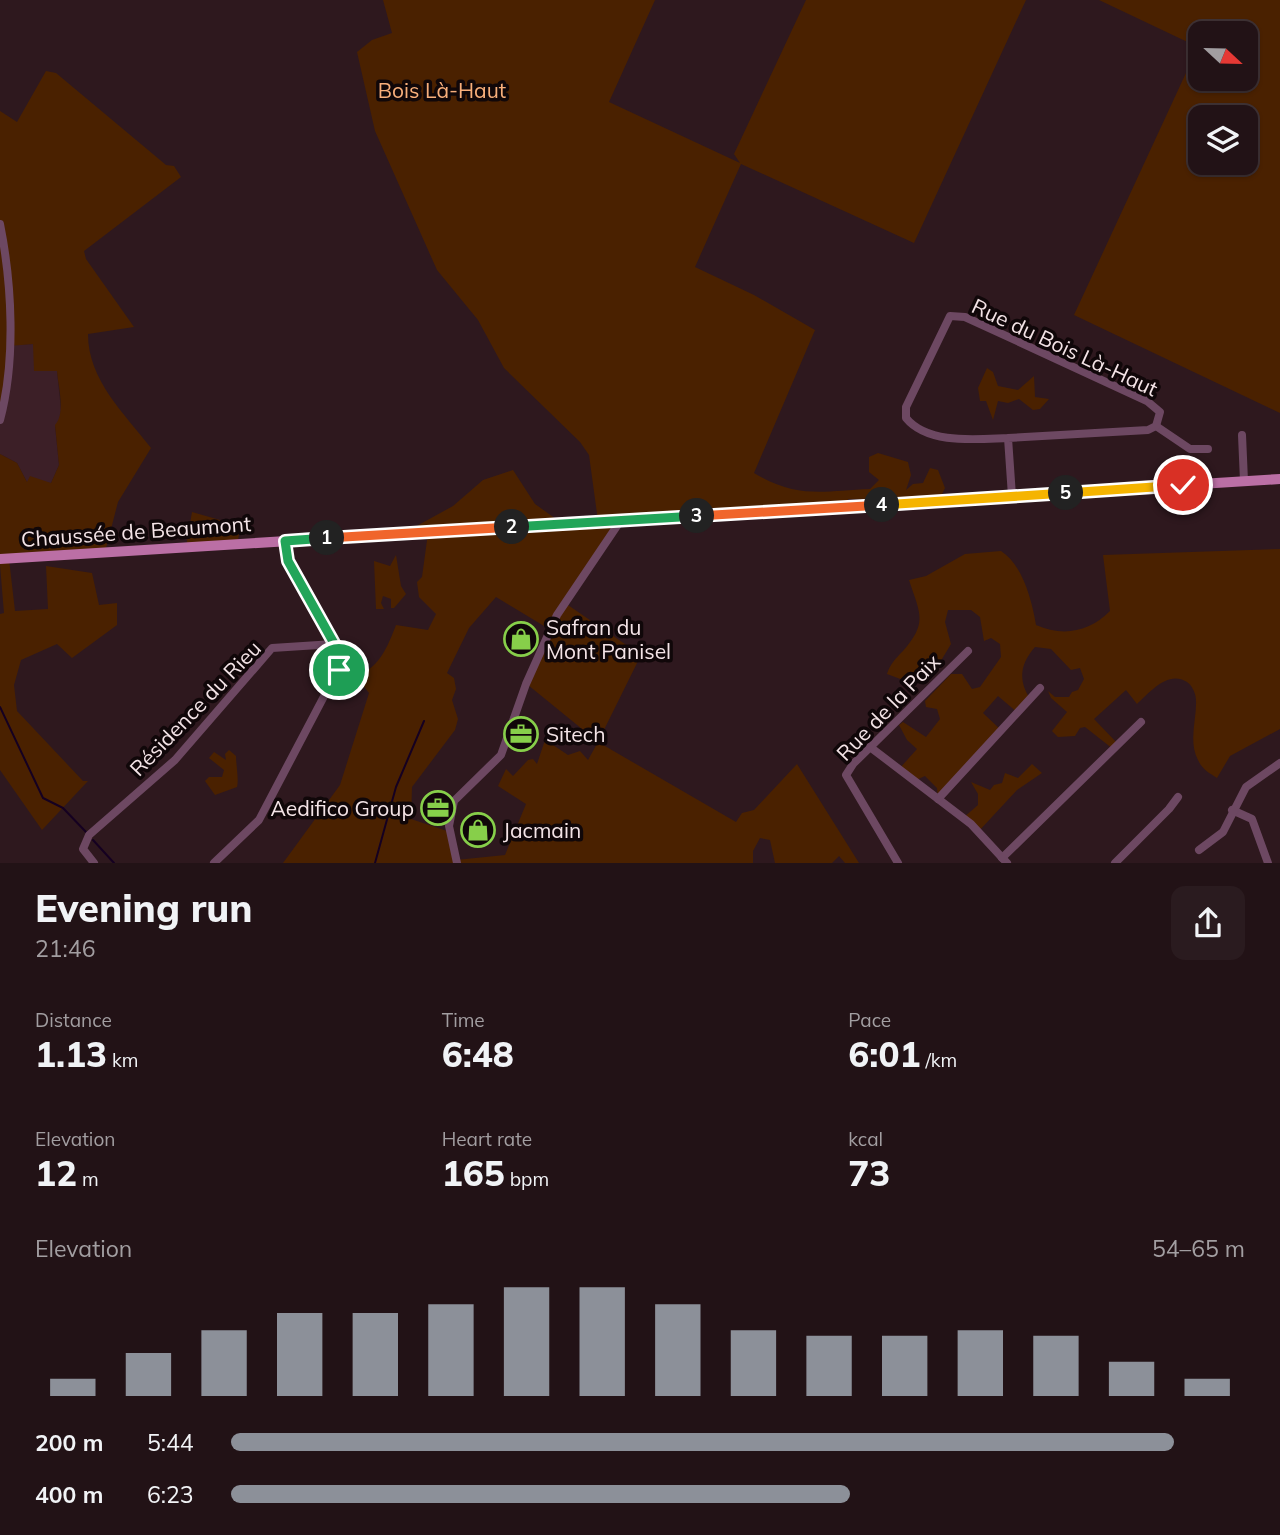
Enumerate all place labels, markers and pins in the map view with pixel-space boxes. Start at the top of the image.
pin [1153,455,1213,515]
pin: 5 [1048,476,1084,510]
pin: 4 [864,488,900,522]
pin: 3 [680,498,714,534]
pin: 2 [494,510,530,544]
pin: 1 [310,520,344,556]
place label: Safran du Mont Panisel [546,614,671,664]
shop icon: Safran du Mont Panisel [502,620,540,658]
pin [309,640,369,700]
office icon: Sitech [502,715,540,753]
place label: Sitech [546,721,605,747]
office icon: Aedifico Group [419,789,457,827]
place label: Aedifico Group [270,795,414,821]
shop icon: Jacmain [459,811,497,849]
place label: Jacmain [503,817,581,843]

